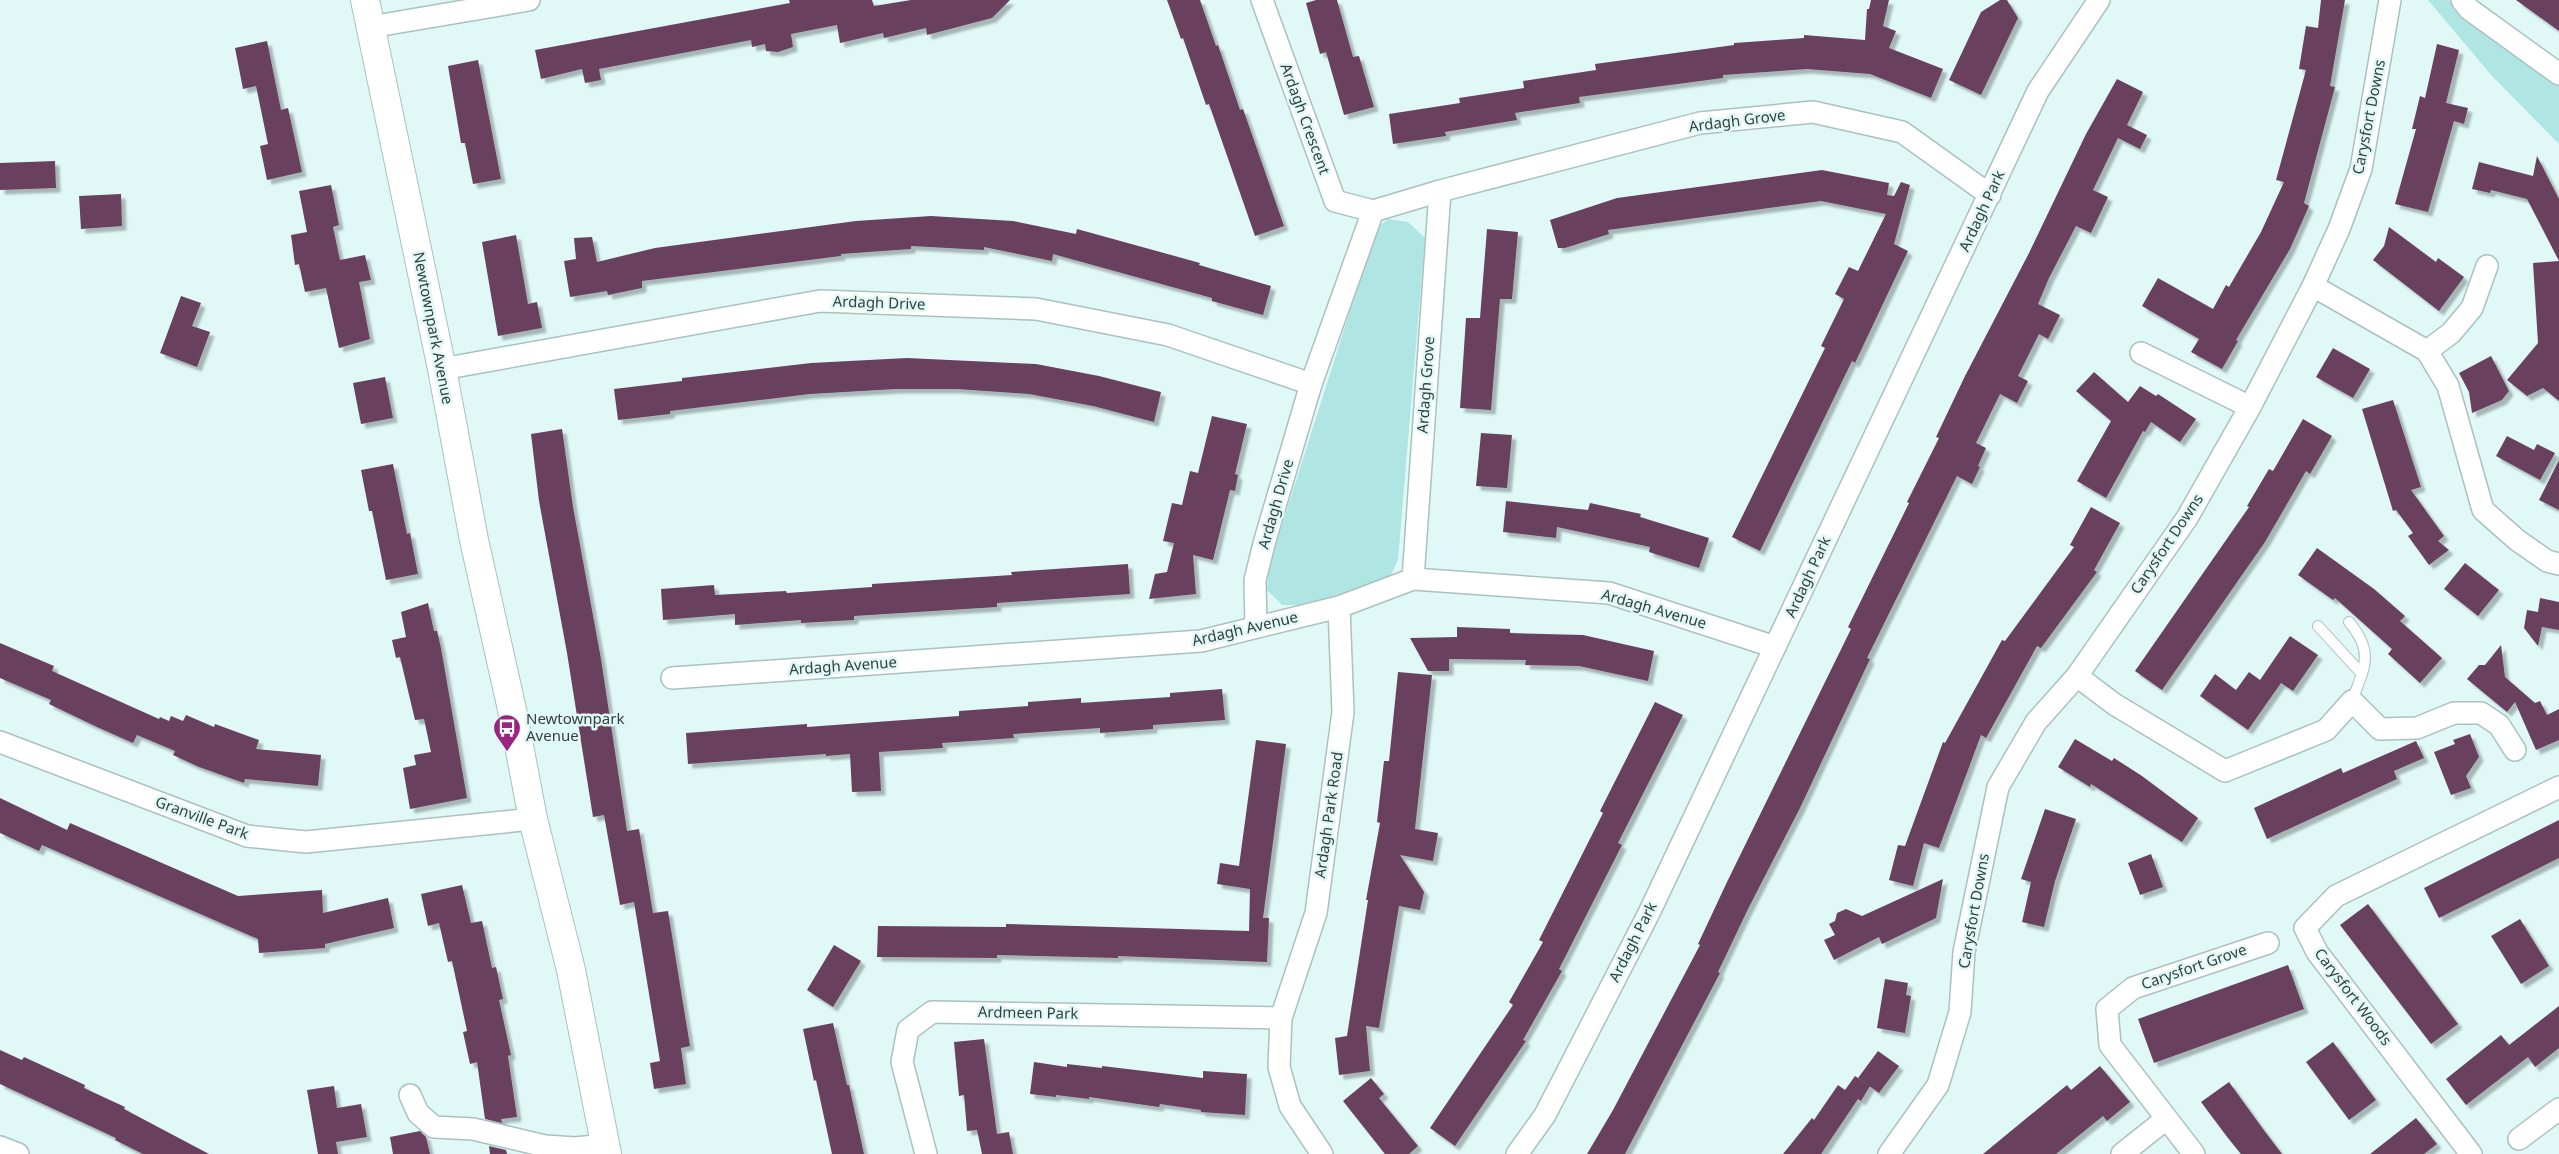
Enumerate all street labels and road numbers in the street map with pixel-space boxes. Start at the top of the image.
street label: Carysfort Downs [2347,58,2389,176]
street label: Ardagh Crescent [1277,60,1336,178]
street label: Ardagh Grove [1687,104,1786,136]
street label: Ardagh Park [1954,167,2009,254]
street label: Newtownpark Avenue [409,250,459,406]
street label: Ardagh Drive [832,290,926,314]
street label: Ardagh Grove [1412,336,1438,434]
street label: Ardagh Drive [1253,456,1297,551]
street label: Carysfort Downs [2125,489,2207,597]
street label: Ardagh Park [1780,533,1835,620]
street label: Ardagh Avenue [1600,584,1709,633]
street label: Ardagh Avenue [1190,606,1300,650]
street label: Ardagh Avenue [788,651,898,679]
street label: Ardagh Park Road [1309,751,1347,879]
street label: Granville Park [153,791,252,843]
street label: Carysfort Downs [1953,852,1993,970]
street label: Ardagh Park [1603,898,1661,985]
street label: Carysfort Grove [2138,939,2249,993]
street label: Carysfort Woods [2311,944,2397,1049]
street label: Ardmeen Park [978,1001,1078,1023]

